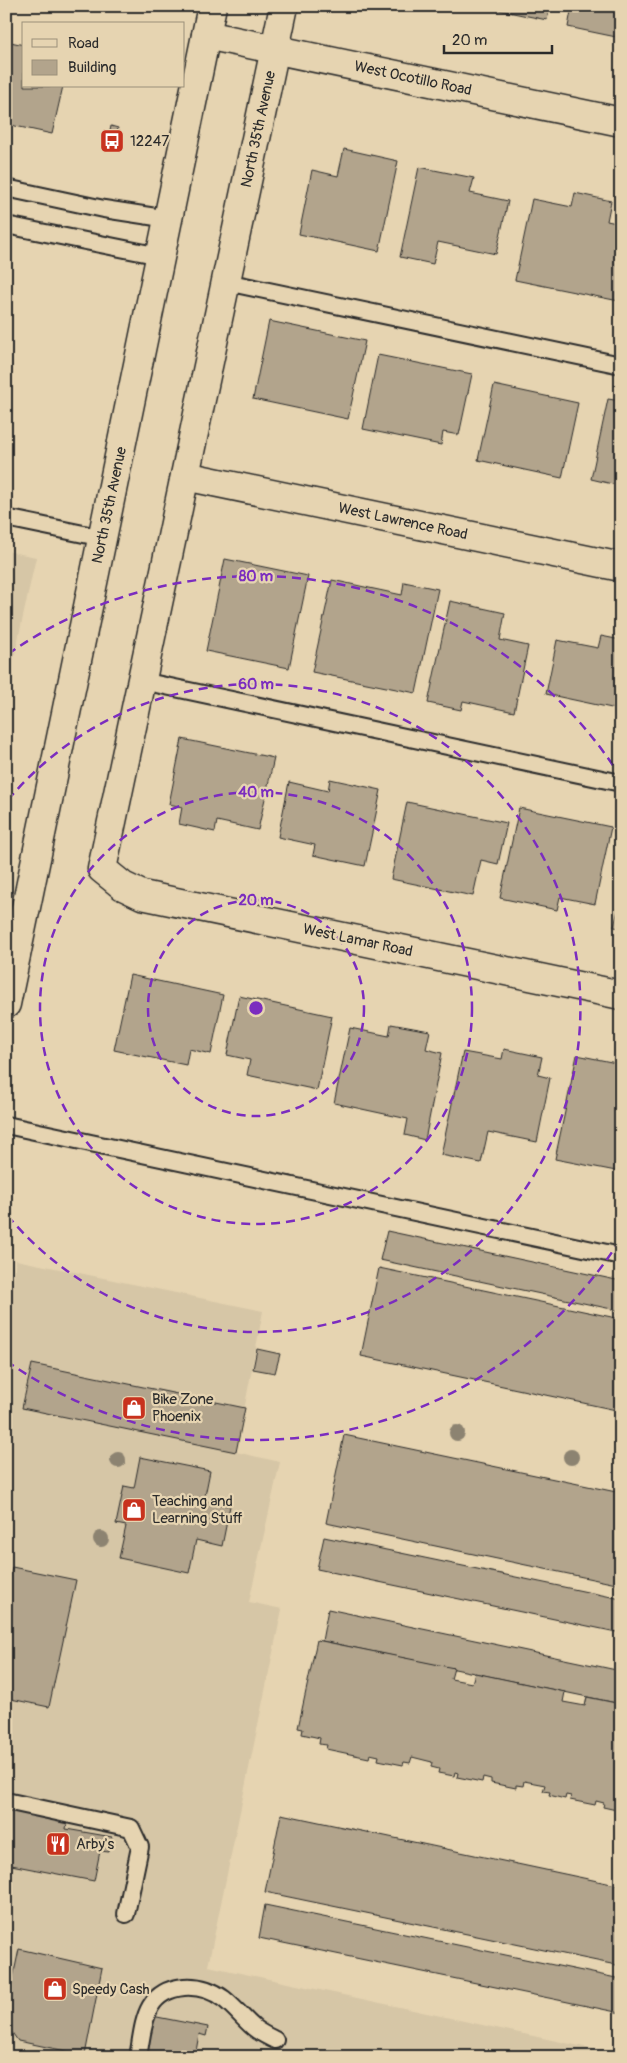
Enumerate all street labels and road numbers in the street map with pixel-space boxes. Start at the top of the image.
street label: West Ocotillo Road [352,57,473,100]
street label: North 35th Avenue [237,68,280,189]
street label: North 35th Avenue [88,444,131,565]
street label: West Lawrence Road [336,499,469,544]
street label: West Lamar Road [301,920,414,961]

